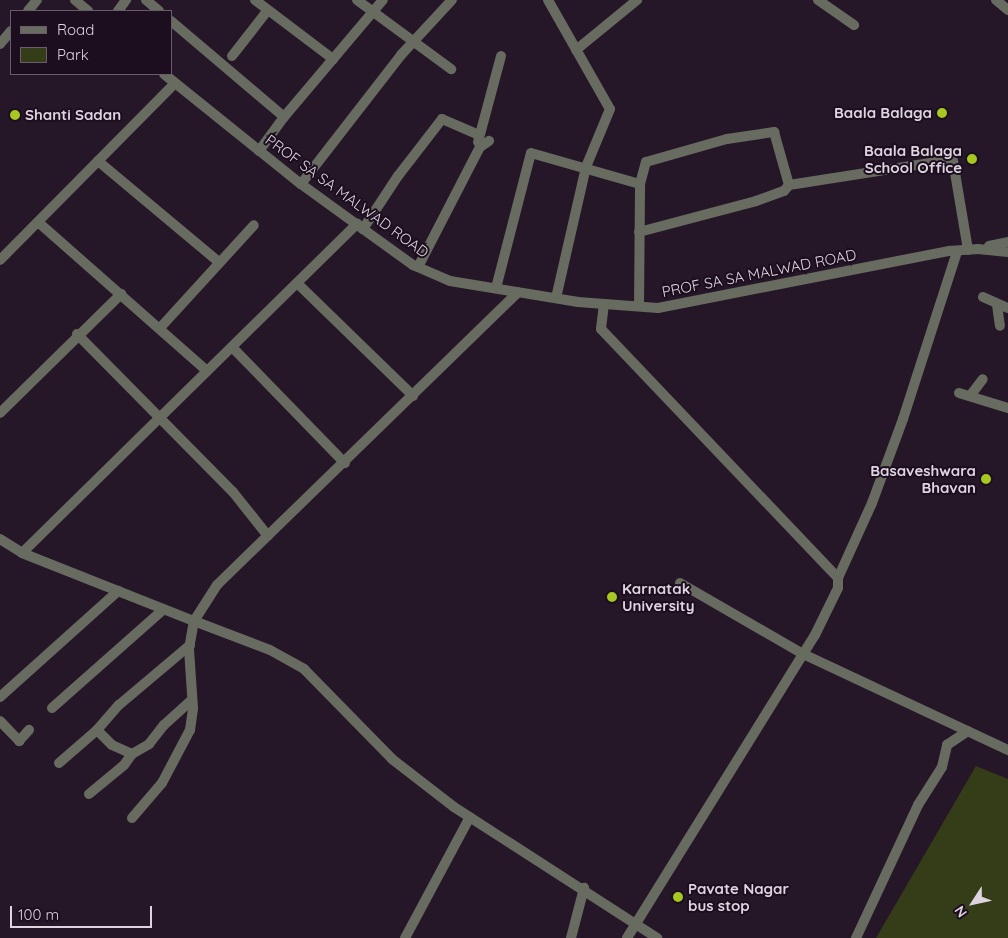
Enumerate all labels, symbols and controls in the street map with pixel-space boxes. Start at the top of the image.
legend [10,10,172,75]
text: Road [57,20,94,39]
text: Park [57,45,89,64]
place label: Baala Balaga [834,104,932,122]
place label: Shanti Sadan [25,106,121,124]
marker: Baala Balaga [936,107,948,119]
marker: Shanti Sadan [9,109,21,121]
street label: PROF SA SA MALWAD ROAD [262,131,432,261]
place label: Baala Balaga School Office [864,141,962,176]
marker: Baala Balaga School Office [966,153,978,165]
street label: PROF SA SA MALWAD ROAD [660,245,858,301]
place label: Basaveshwara Bhavan [870,461,976,496]
marker: Basaveshwara Bhavan [980,473,992,485]
place label: Karnatak University [622,579,694,614]
marker: Karnatak University [606,591,618,603]
north arrow [948,878,998,928]
place label: Pavate Nagar bus stop [688,879,789,914]
marker: Pavate Nagar bus stop [672,891,684,903]
scale bar [12,896,155,928]
text: N [950,902,971,921]
text: 100 m [18,905,59,924]

